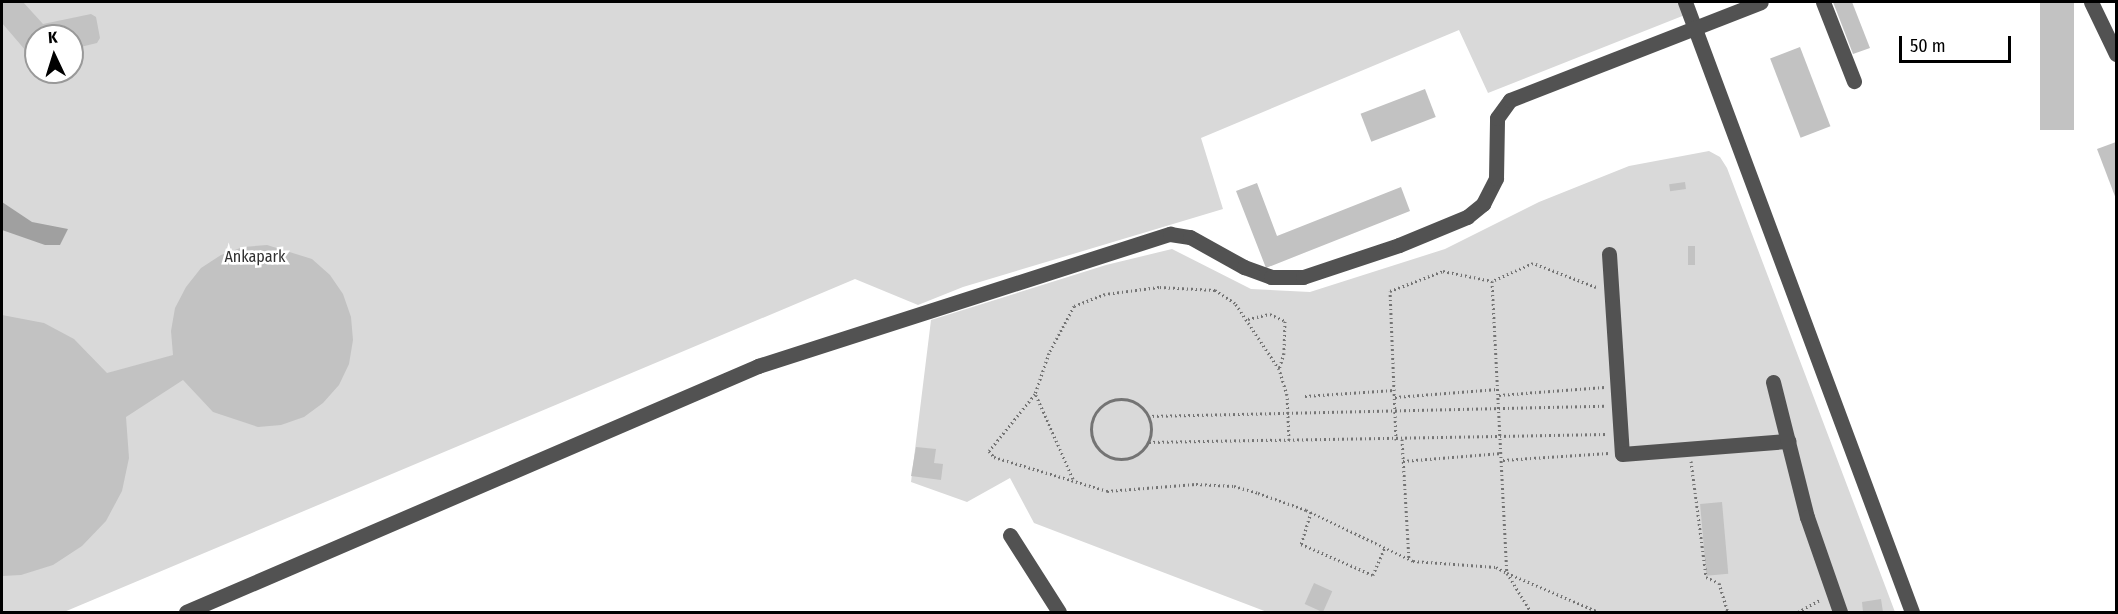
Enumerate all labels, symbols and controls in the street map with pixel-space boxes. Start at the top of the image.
north arrow [24,24,84,84]
scale bar [1902,24,2014,62]
text: K [48,28,58,47]
text: 50 m [1910,35,1946,57]
park label: Ankapark [224,247,286,267]

